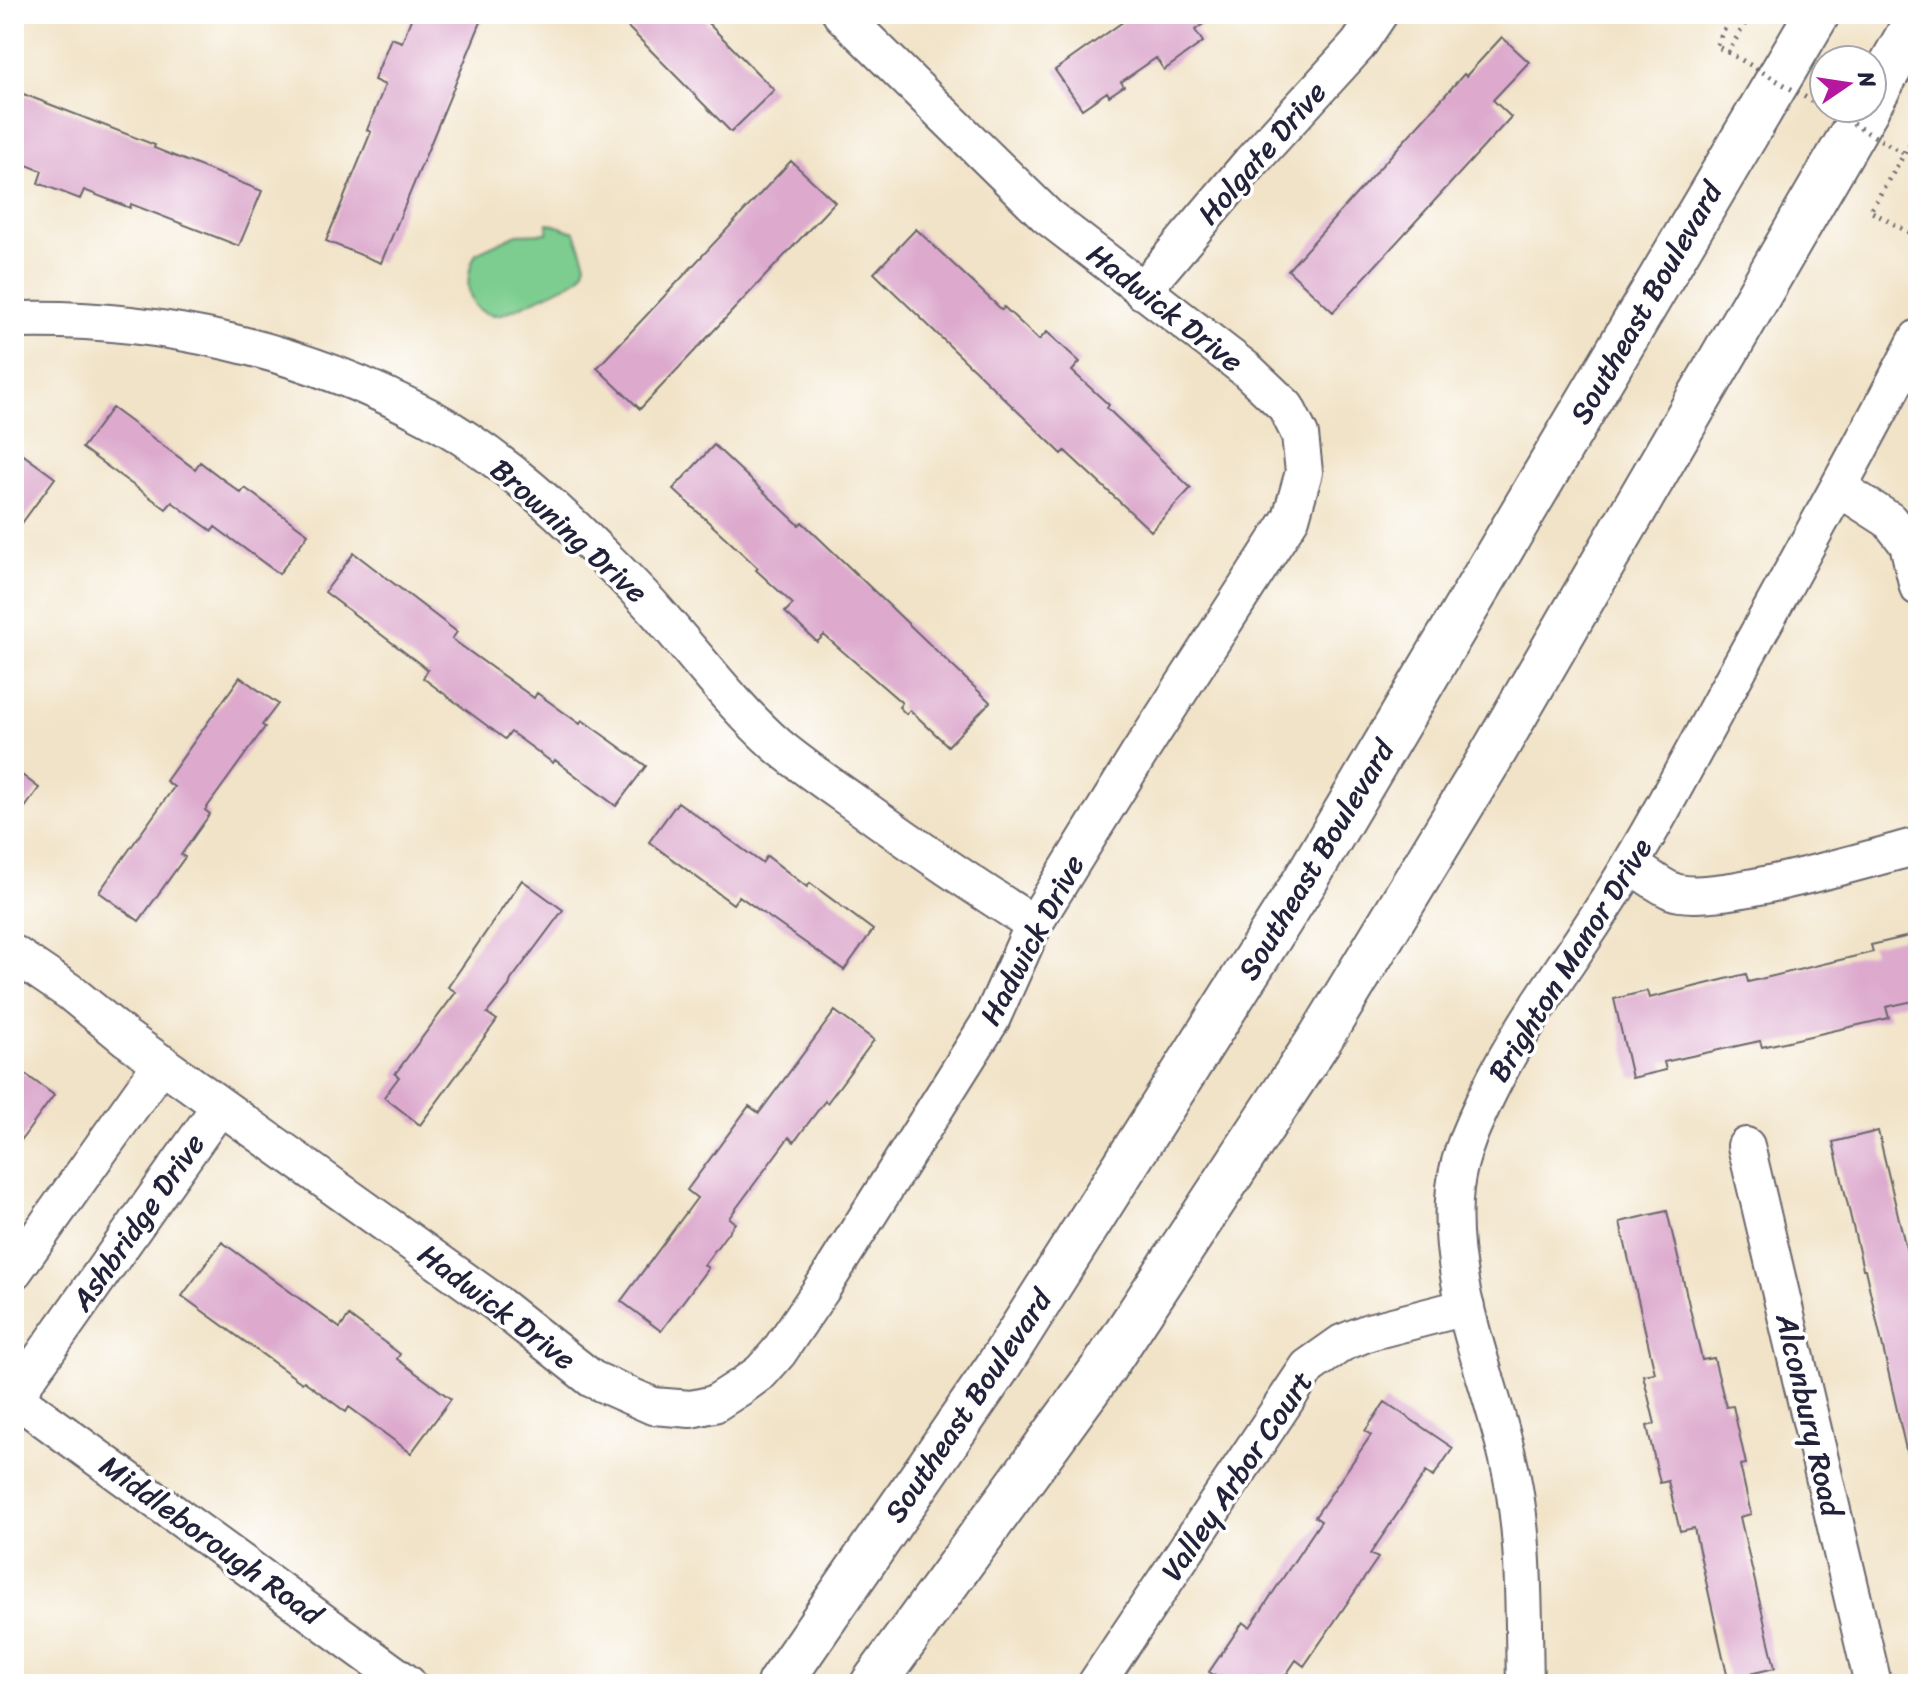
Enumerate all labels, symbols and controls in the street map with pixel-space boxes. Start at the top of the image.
north arrow [1808,44,1888,124]
text: N [1846,67,1888,92]
street label: Holgate Drive [1183,68,1341,238]
street label: Southeast Boulevard [1554,169,1739,435]
street label: Hadwick Drive [1074,229,1256,387]
street label: Browning Drive [477,444,661,618]
street label: Southeast Boulevard [1223,727,1411,991]
street label: Brighton Manor Drive [1473,827,1667,1093]
street label: Hadwick Drive [964,844,1100,1036]
street label: Ashbridge Drive [56,1121,220,1323]
street label: Hadwick Drive [406,1229,588,1385]
street label: Southeast Boulevard [869,1276,1068,1534]
street label: Alconbury Road [1759,1307,1859,1524]
street label: Valley Arbor Court [1146,1359,1328,1593]
street label: Middleborough Road [88,1440,336,1641]

